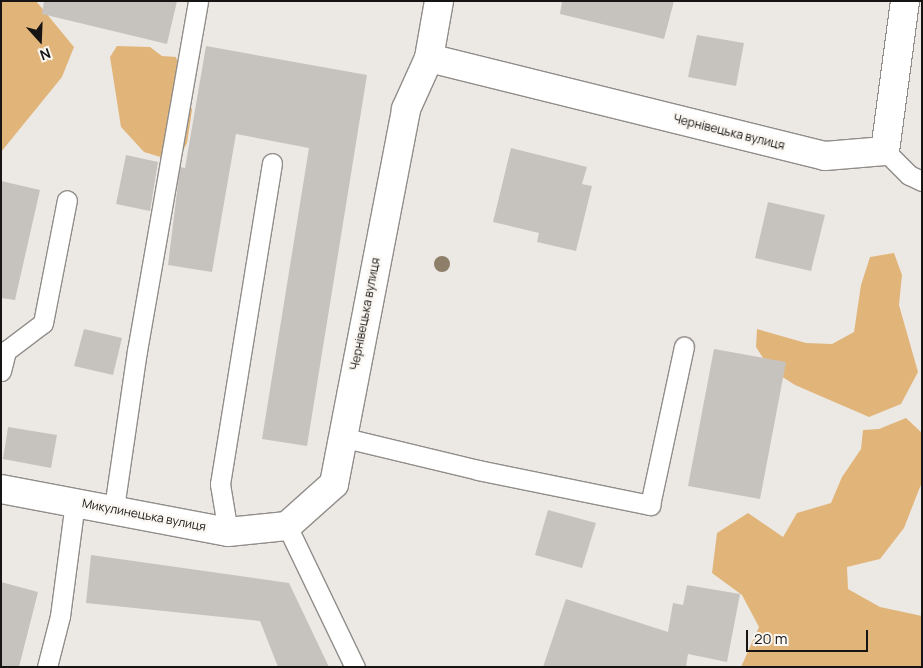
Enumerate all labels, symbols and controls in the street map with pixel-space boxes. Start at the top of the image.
north arrow [15,15,65,65]
text: N [37,44,53,65]
street label: Чернівецька вулиця [672,111,786,153]
street label: Чернівецька вулиця [347,257,383,371]
street label: Микулинецька вулиця [81,496,207,534]
scale bar [748,620,870,652]
text: 20 m [754,628,787,649]

